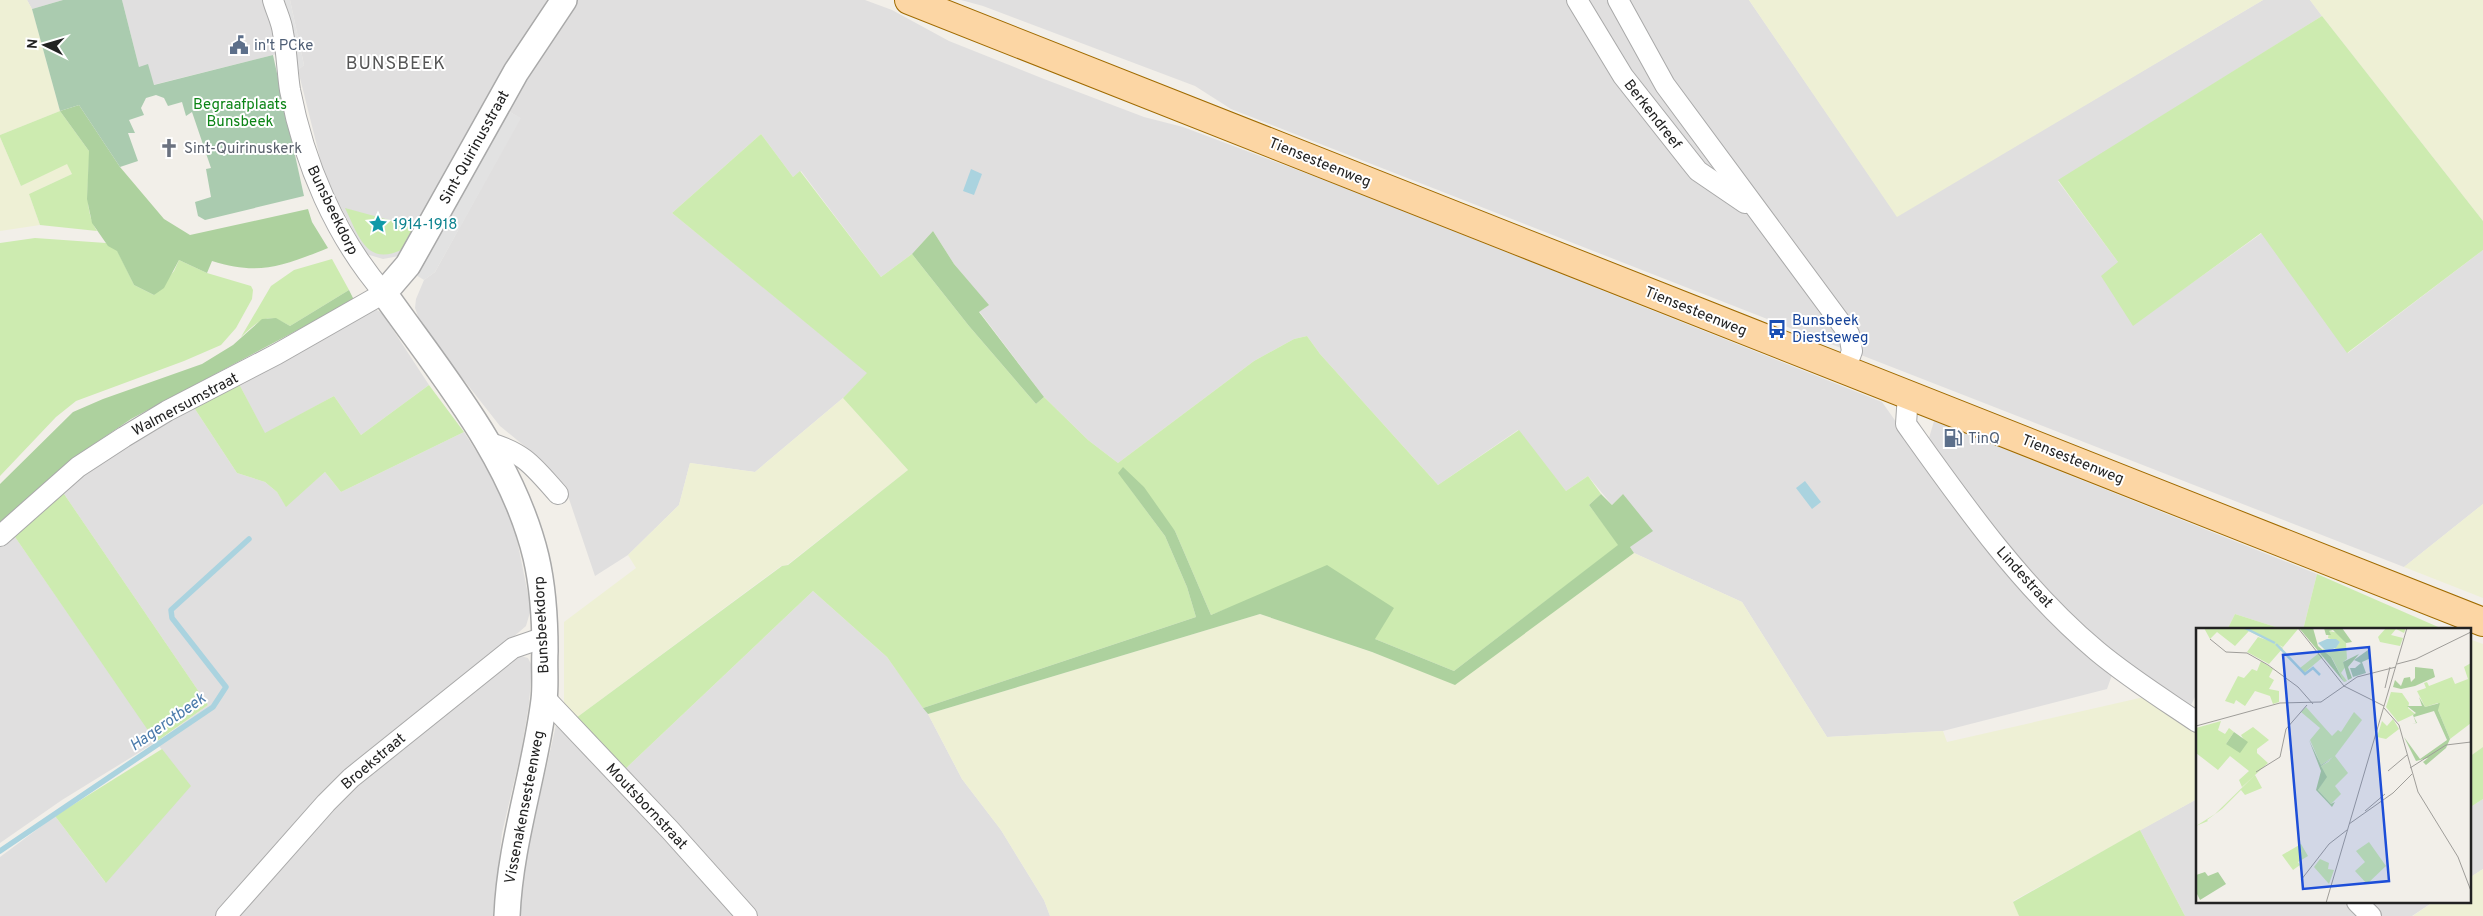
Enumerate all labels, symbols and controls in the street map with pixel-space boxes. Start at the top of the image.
north arrow [20,20,70,70]
public building icon: in't PCke [228,34,250,56]
place label: in't PCke [254,37,313,56]
text: N [25,38,42,50]
district label: BUNSBEEK [346,53,446,76]
street label: Berkendreef [1619,76,1685,154]
street label: Sint-Quirinusstraat [436,87,515,208]
park label: Begraafplaats Bunsbeek [193,96,287,132]
street label: Tiensesteenweg [1266,134,1373,193]
church icon: Sint-Quirinuskerk [158,137,180,159]
place label: Sint-Quirinuskerk [184,140,302,159]
street label: Bunsbeekdorp [302,163,362,259]
place icon: 1914-1918 [367,213,389,235]
place label: 1914-1918 [393,216,457,235]
street label: Tiensesteenweg [1642,283,1749,342]
place label: Bunsbeek Diestseweg [1792,312,1869,348]
bus stop icon: Bunsbeek Diestseweg [1766,318,1788,340]
street label: Walmersumstraat [129,369,242,441]
fuel station icon: TinQ [1942,427,1964,449]
place label: TinQ [1968,430,2000,449]
street label: Tiensesteenweg [2019,431,2126,490]
street label: Lindestraat [1991,543,2056,613]
street label: Bunsbeekdorp [530,576,555,674]
inset map [2196,628,2470,904]
water label: Hagerotbeek [126,689,211,756]
street label: Vissenakensesteenweg [501,729,550,886]
street label: Broekstraat [338,730,410,795]
street label: Moutsbornstraat [601,760,691,854]

